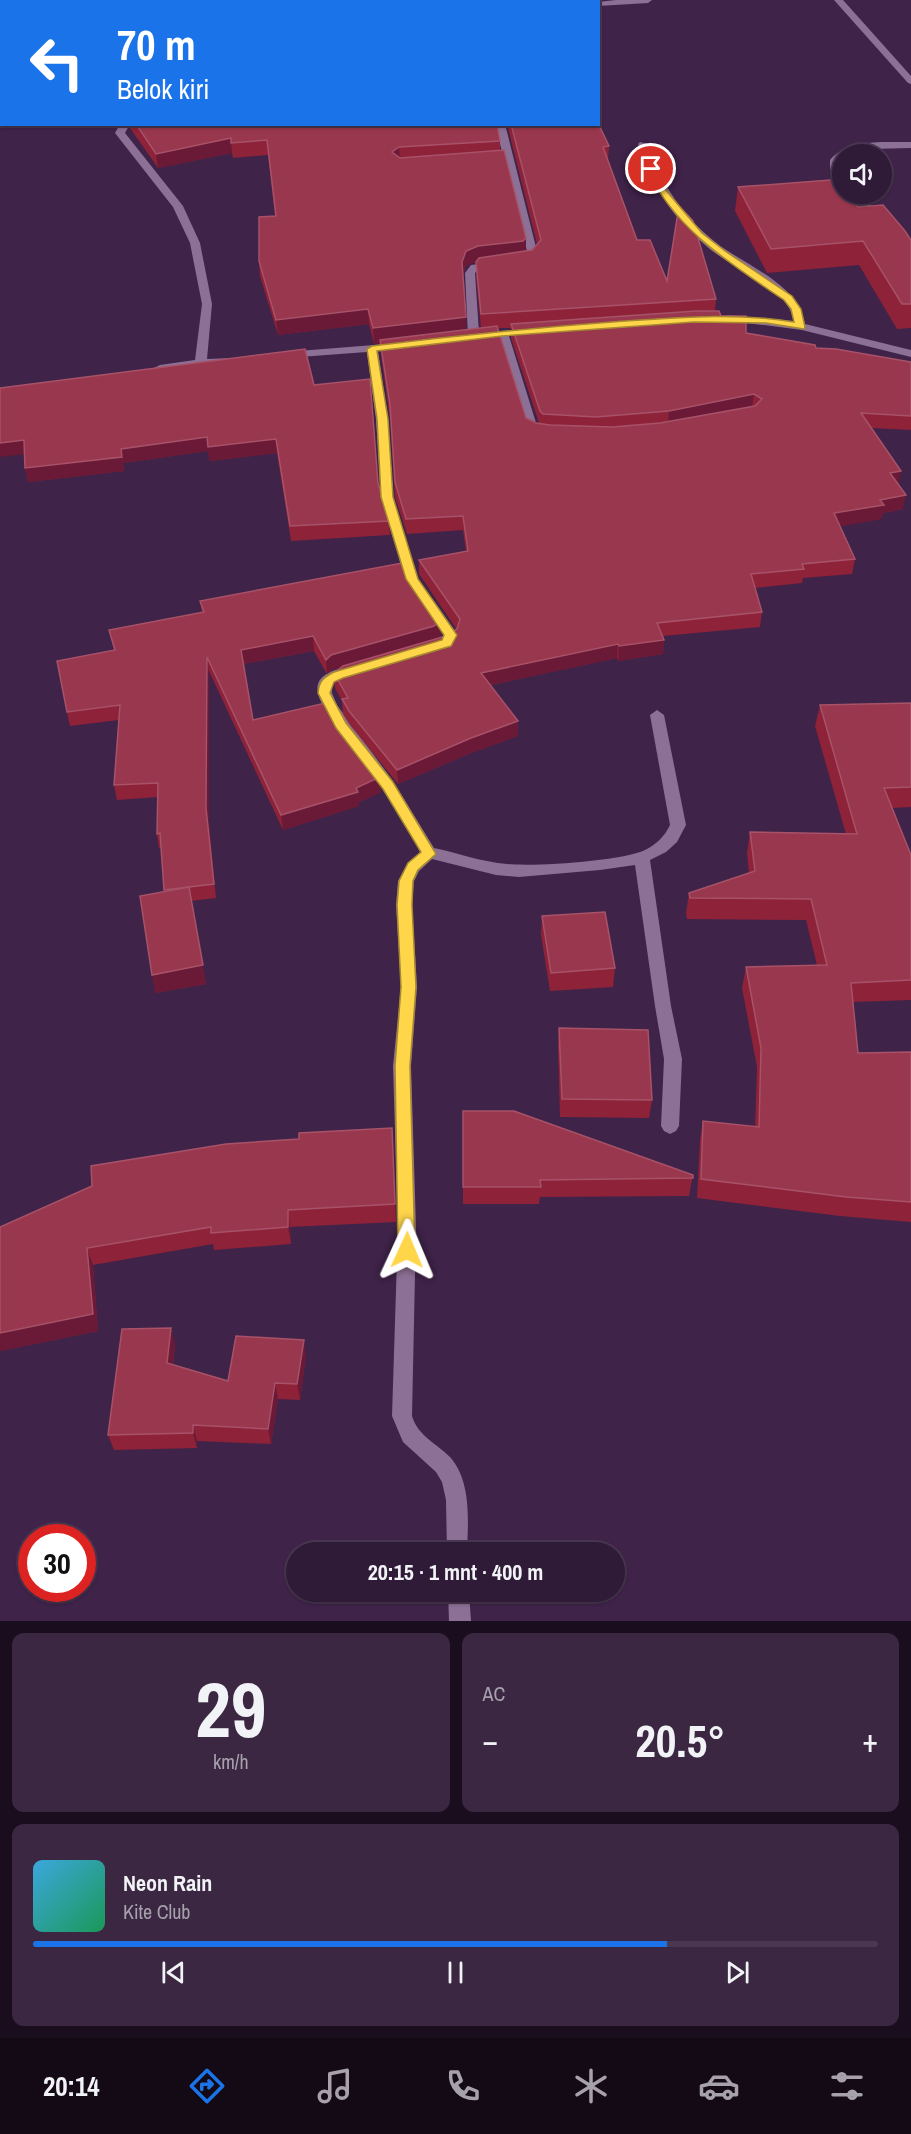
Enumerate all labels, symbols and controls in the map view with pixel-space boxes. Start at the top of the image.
text: 70 m [117,17,196,73]
icon: left [18,24,96,102]
text: Belok kiri [117,71,209,107]
pin [625,143,676,194]
map controls [832,144,892,204]
button: sound [832,144,892,204]
icon: arrive [634,152,667,185]
position arrow [375,1218,439,1282]
speed limit sign: 30 [18,1524,96,1602]
text: 20:15 · 1 mnt · 400 m [368,1557,543,1587]
text: 29 [195,1656,266,1761]
text: AC [483,1680,505,1707]
text: 20.5° [635,1710,725,1771]
text: − [483,1718,498,1762]
text: + [862,1718,878,1762]
text: km/h [213,1748,249,1775]
text: Neon Rain [123,1868,212,1898]
text: Kite Club [123,1898,190,1925]
icon: previous [157,1956,190,1989]
icon: pause [439,1956,472,1989]
icon: next [721,1956,754,1989]
icon: directions [186,2065,228,2107]
icon: music [314,2065,356,2107]
icon: phone [442,2065,484,2107]
icon: climate [570,2065,612,2107]
icon: car [698,2065,740,2107]
icon: filters [826,2065,868,2107]
text: 20:14 [43,2068,100,2104]

